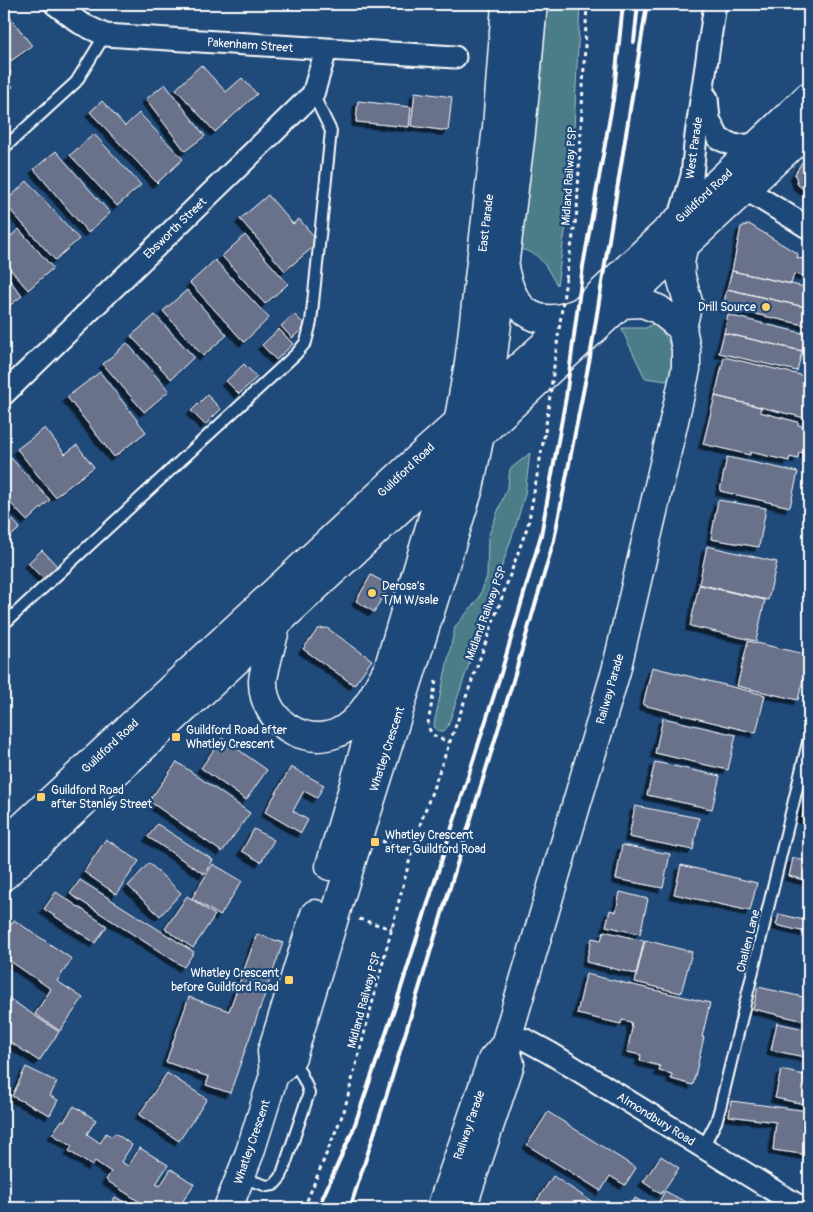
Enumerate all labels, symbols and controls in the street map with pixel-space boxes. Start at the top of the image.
street label: Pakenham Street [206,35,294,56]
street label: West Parade [683,116,706,180]
street label: Midland Railway PSP [559,126,580,226]
street label: Guildford Road [673,166,736,227]
street label: East Parade [476,193,497,253]
street label: Ebsworth Street [141,194,210,262]
place label: Drill Source [698,300,756,315]
marker: Drill Source [760,301,772,313]
street label: Guildford Road [375,440,438,501]
street label: Midland Railway PSP [462,564,511,662]
place label: Derosa’s T/M W/sale [382,579,439,608]
marker: Derosa’s T/M W/sale [366,587,378,599]
street label: Railway Parade [593,652,628,726]
street label: Whatley Crescent [367,705,408,794]
street label: Guildford Road [79,716,142,777]
place label: Guildford Road after Whatley Crescent [186,723,288,752]
marker: Guildford Road after Whatley Crescent [170,731,182,743]
place label: Guildford Road after Stanley Street [51,783,152,812]
marker: Guildford Road after Stanley Street [35,791,47,803]
place label: Whatley Crescent after Guildford Road [385,828,486,857]
marker: Whatley Crescent after Guildford Road [369,836,381,848]
street label: Challen Lane [733,908,764,974]
street label: Midland Railway PSP [344,950,385,1050]
place label: Whatley Crescent before Guildford Road [171,966,279,995]
marker: Whatley Crescent before Guildford Road [283,974,295,986]
street label: Railway Parade [451,1088,488,1162]
street label: Almondbury Road [614,1089,698,1149]
street label: Whatley Crescent [231,1098,274,1186]

